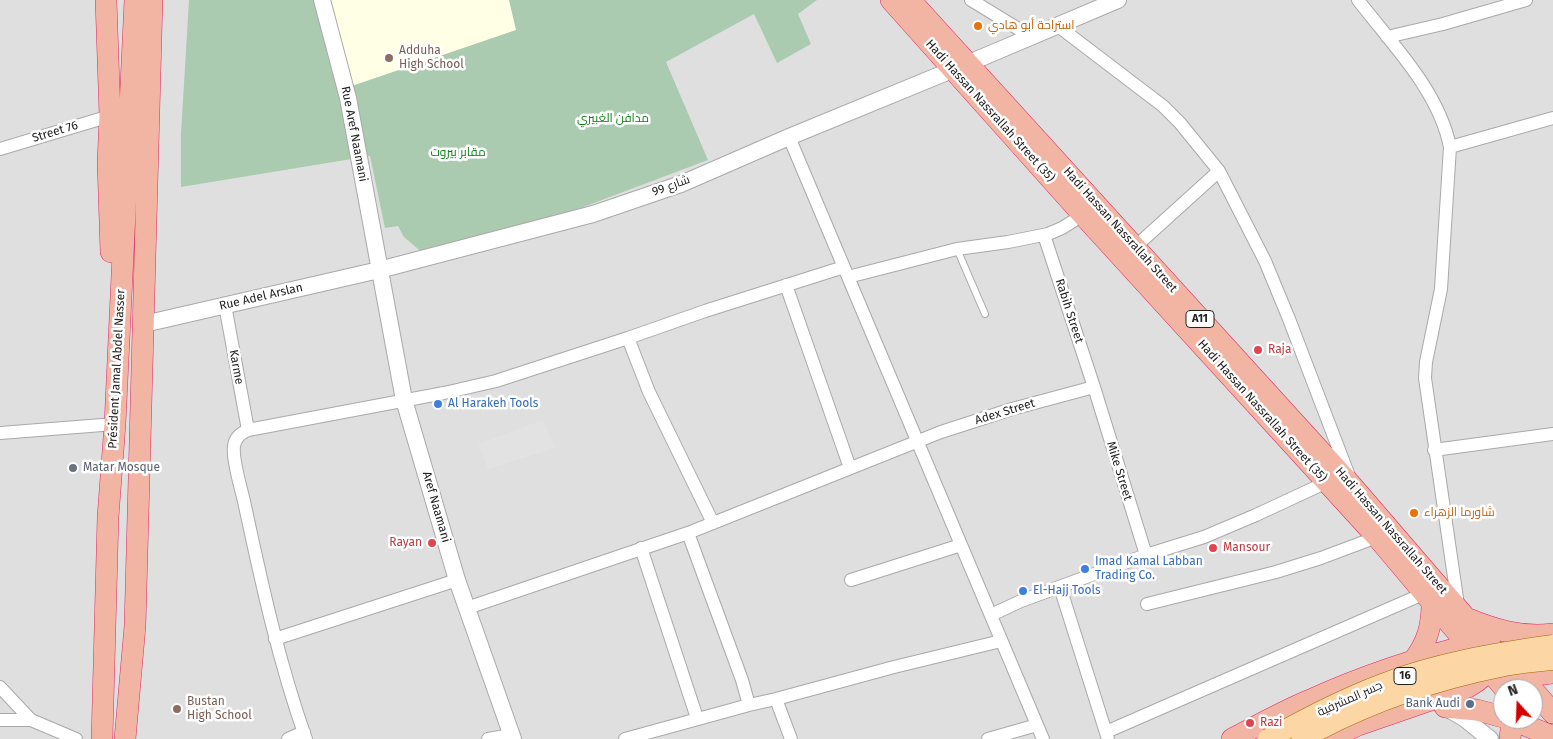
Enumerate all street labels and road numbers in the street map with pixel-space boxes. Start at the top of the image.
street label: Hadi Hassan Nassrallah Street (35) [922,37,1058,185]
street label: Rue Aref Naamani [338,85,370,183]
street label: Street 76 [30,118,80,146]
street label: Hadi Hassan Nassrallah Street [1060,165,1180,295]
street label: شارع 99 [650,173,692,199]
street label: Rabih Street [1052,277,1086,345]
street label: Rue Adel Arslan [218,280,304,314]
street label: Président Jamal Abdel Nasser [106,289,128,449]
road number: A11 [1186,310,1214,328]
street label: Hadi Hassan Nassrallah Street (35) [1194,337,1330,485]
street label: Karme [226,348,246,386]
street label: Adex Street [973,396,1037,428]
street label: Mike Street [1103,440,1135,502]
street label: Hadi Hassan Nassrallah Street [1332,465,1450,597]
street label: Aref Naamani [419,470,453,544]
road number: 16 [1394,668,1416,684]
street label: جسر المشرفية [1315,678,1385,720]

